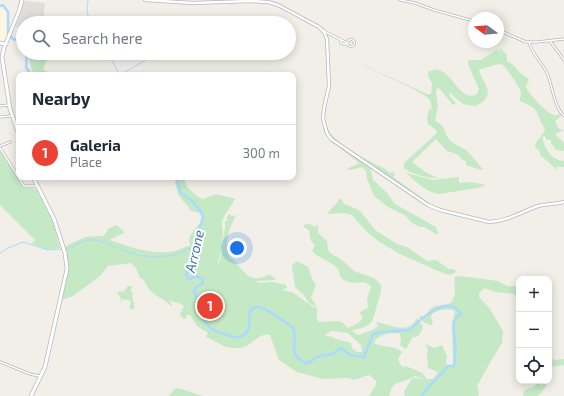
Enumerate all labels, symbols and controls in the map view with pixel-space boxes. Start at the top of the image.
north arrow [468,12,504,48]
search box [16,16,296,60]
icon: search [30,27,52,49]
text: Search here [62,29,143,47]
text: Nearby [32,88,90,108]
text: Galeria [70,136,121,154]
text: 1 [42,145,48,161]
text: 300 m [243,145,280,161]
text: Place [70,154,102,170]
water label: Arrone [181,228,207,275]
your location [227,238,247,258]
map controls [516,276,552,384]
button: + [516,276,552,312]
pin: 1 [197,291,223,321]
button: − [516,312,552,348]
button: locate [516,348,552,384]

